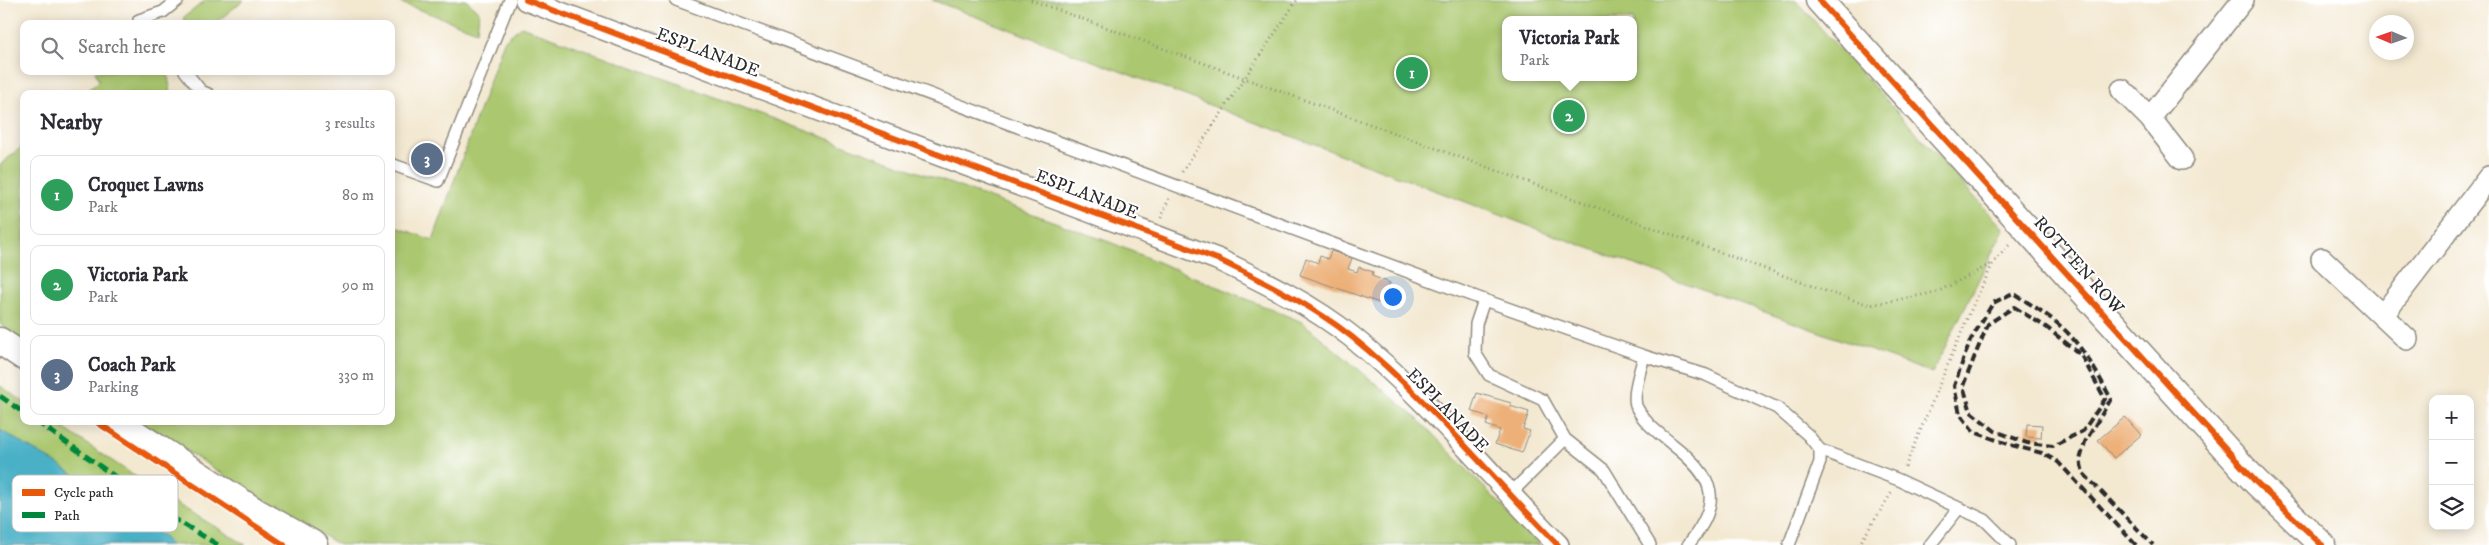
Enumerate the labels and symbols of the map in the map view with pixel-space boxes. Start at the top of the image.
north arrow [2369,15,2414,60]
street label: ESPLANADE [653,23,763,83]
pin: 1 [1396,54,1428,92]
pin: 2 [1553,97,1585,135]
pin: 3 [411,140,443,178]
street label: ESPLANADE [1032,165,1142,225]
street label: ROTTEN ROW [2028,212,2128,320]
your location [1380,284,1406,310]
street label: ESPLANADE [1401,364,1493,458]
legend [12,475,178,532]
text: Cycle path [54,484,114,502]
text: Path [54,507,81,525]

